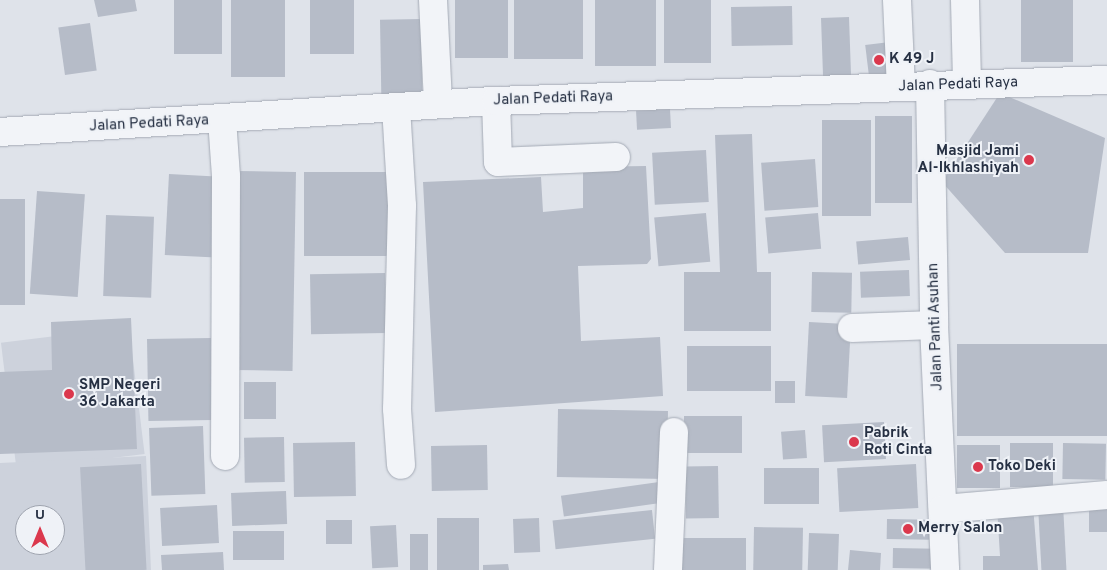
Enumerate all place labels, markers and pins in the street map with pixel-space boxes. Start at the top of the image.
place label: K 49 J [889,51,934,69]
marker: K 49 J [873,54,885,66]
place label: Masjid Jami Al-Ikhlashiyah [917,142,1019,177]
marker: Masjid Jami Al-Ikhlashiyah [1023,154,1035,166]
place label: SMP Negeri 36 Jakarta [79,376,160,411]
marker: SMP Negeri 36 Jakarta [63,388,75,400]
place label: Pabrik Roti Cinta [864,424,932,459]
marker: Pabrik Roti Cinta [848,436,860,448]
place label: Toko Deki [988,458,1056,476]
marker: Toko Deki [972,461,984,473]
place label: Merry Salon [918,520,1002,538]
marker: Merry Salon [902,523,914,535]

